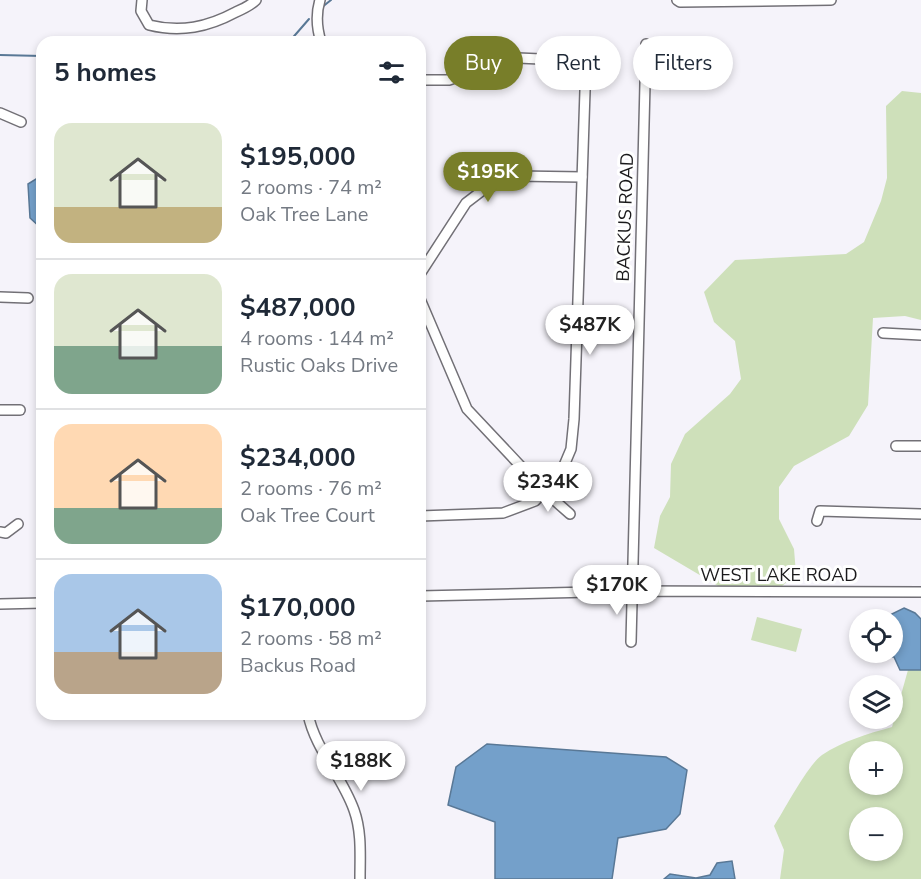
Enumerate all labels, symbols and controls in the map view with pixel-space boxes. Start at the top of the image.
chip: Buy [444,36,523,90]
chip: Rent [535,36,621,90]
chip: Filters [633,36,733,90]
text: 5 homes [54,55,156,90]
icon: filters [375,56,408,89]
text: $195,000 [240,139,356,174]
icon: home [102,147,174,219]
pin: $195K [446,152,530,203]
street label: BACKUS ROAD [611,152,639,282]
text: $195K [457,158,519,185]
text: 2 rooms · 74 m² [240,174,382,201]
text: Oak Tree Lane [240,201,369,228]
text: $487,000 [240,290,356,325]
icon: home [102,298,174,370]
pin: $487K [548,305,632,356]
text: $487K [559,311,621,338]
text: 4 rooms · 144 m² [240,325,394,352]
text: Rustic Oaks Drive [240,352,398,379]
text: $234,000 [240,440,356,475]
icon: home [102,448,174,520]
pin: $234K [506,462,590,513]
text: $234K [517,468,579,495]
text: 2 rooms · 76 m² [240,475,382,502]
text: Oak Tree Court [240,502,375,529]
street label: WEST LAKE ROAD [700,563,858,587]
pin: $170K [575,565,659,616]
text: $170K [586,571,648,598]
text: $170,000 [240,590,356,625]
icon: home [102,598,174,670]
map controls [849,609,903,861]
button: locate [849,609,903,663]
text: 2 rooms · 58 m² [240,625,382,652]
text: Backus Road [240,652,356,679]
button: layers [849,675,903,729]
pin: $188K [319,741,403,792]
button: + [849,741,903,795]
text: $188K [330,747,392,774]
button: − [849,807,903,861]

